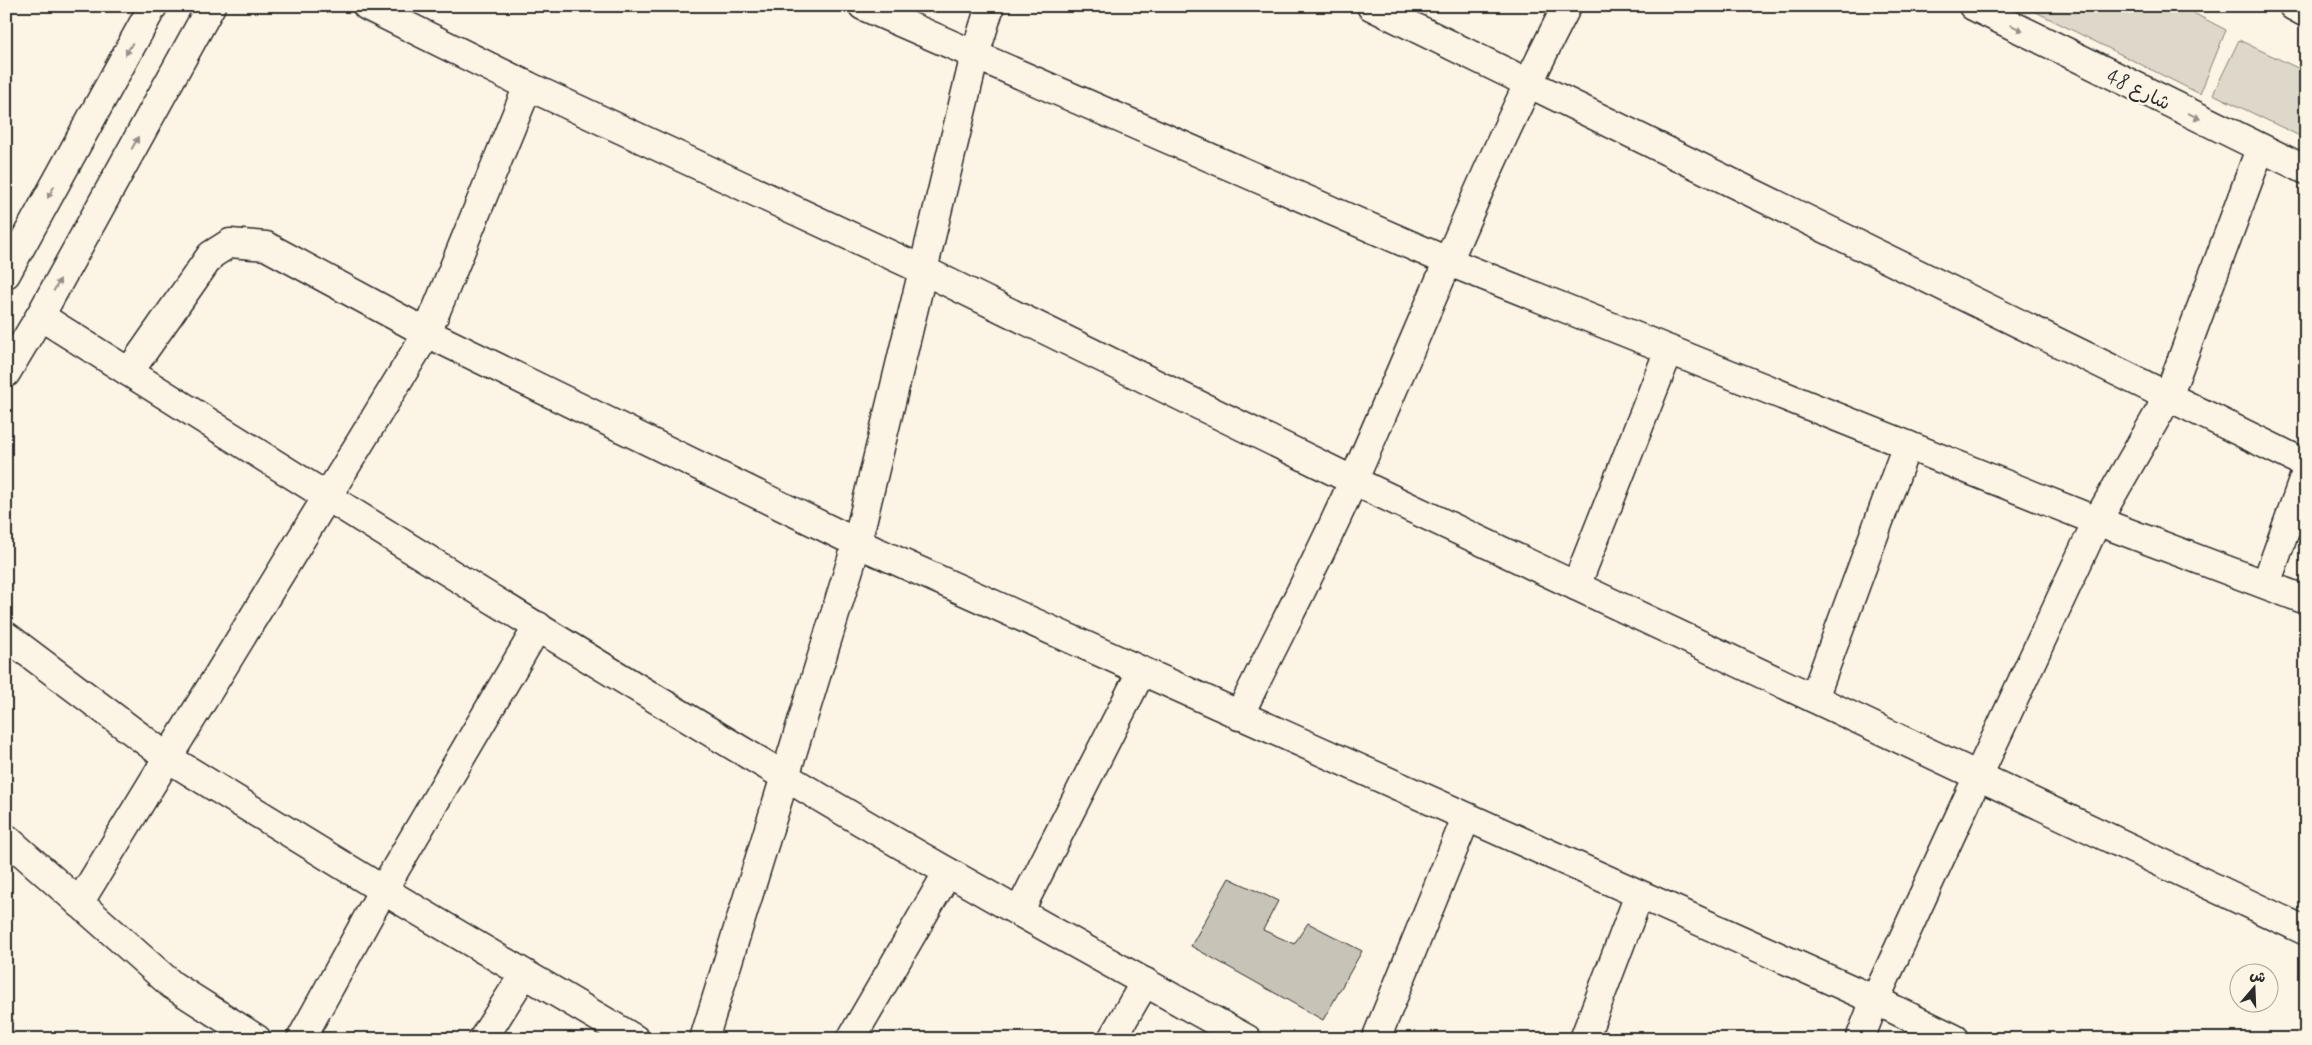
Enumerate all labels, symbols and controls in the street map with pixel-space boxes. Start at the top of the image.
one-way arrow [2010,24,2024,32]
one-way arrow [125,42,133,56]
street label: 48 شارع [2102,64,2174,116]
one-way arrow [2186,112,2201,120]
one-way arrow [131,136,140,150]
one-way arrow [47,184,55,199]
one-way arrow [53,278,61,293]
north arrow [2230,962,2280,1012]
text: ش [2248,966,2268,988]

